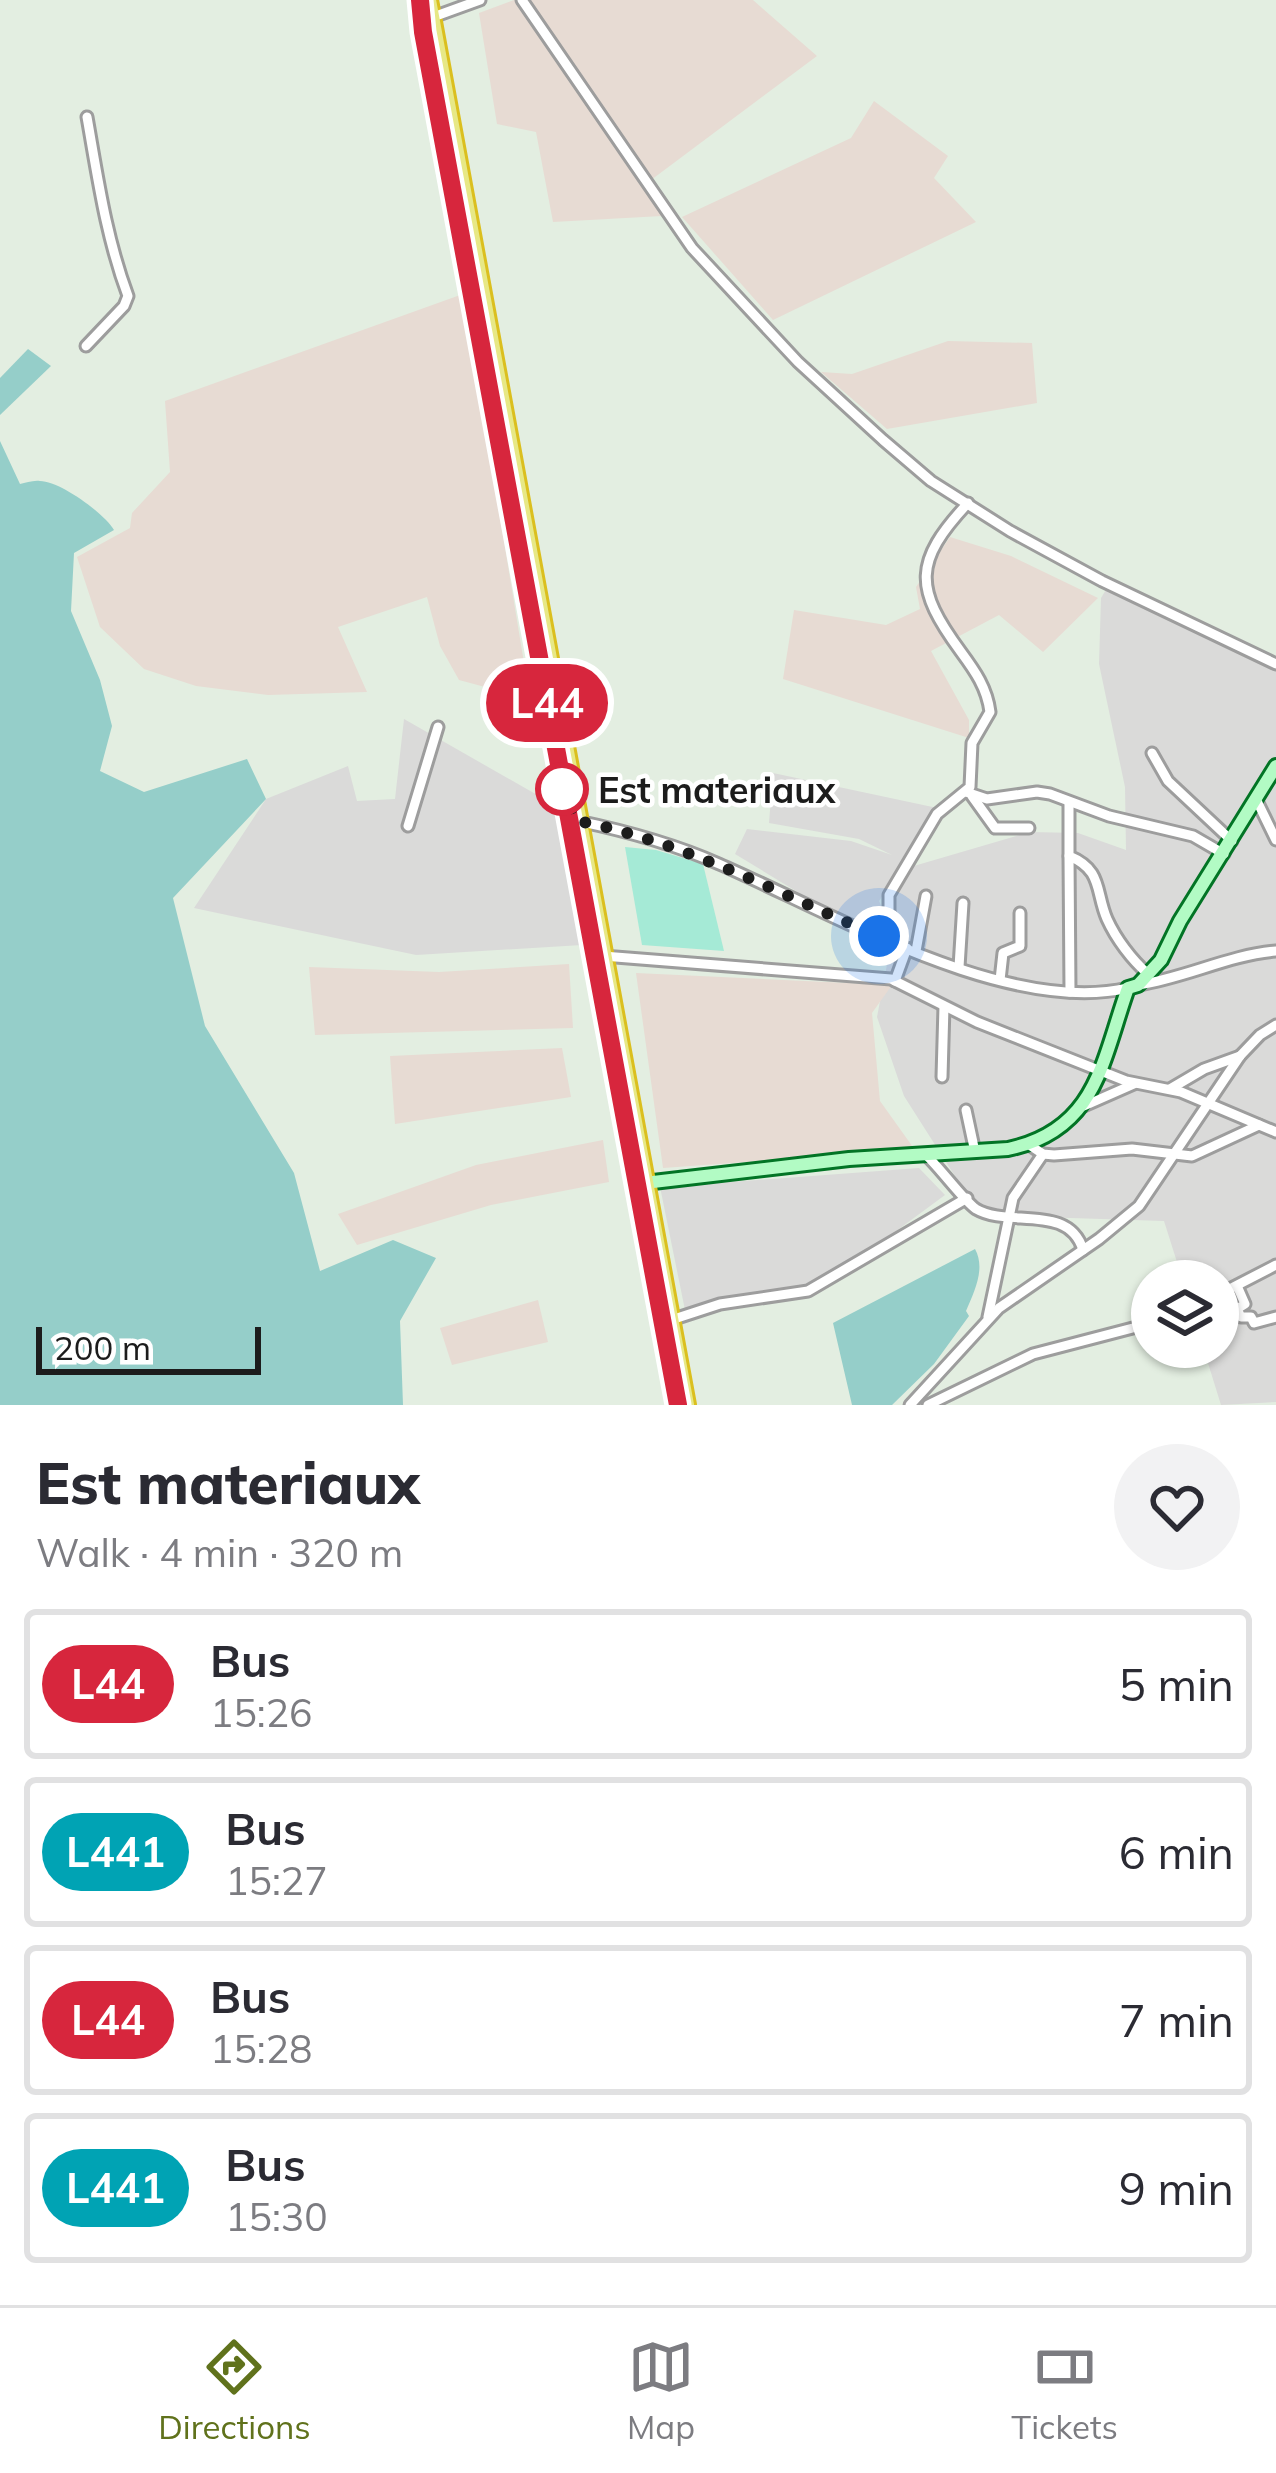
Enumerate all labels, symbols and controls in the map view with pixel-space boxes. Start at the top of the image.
line badge: L44 [478,664,616,742]
text: L44 [510,676,584,729]
marker: Est materiaux [537,764,587,814]
place label: Est materiaux [598,767,837,812]
your location [849,906,909,966]
map controls [1131,1260,1239,1368]
button: layers [1131,1260,1239,1368]
scale bar [36,1321,261,1374]
text: 200 m [54,1327,151,1368]
button: heart [1114,1444,1240,1570]
text: Est materiaux [36,1447,420,1518]
text: Walk · 4 min · 320 m [36,1528,403,1577]
text: Bus [210,1632,290,1688]
text: 5 min [1119,1656,1234,1712]
text: L44 [71,1657,145,1710]
text: 15:26 [210,1688,313,1737]
text: Bus [225,1800,306,1856]
text: 6 min [1119,1824,1234,1880]
text: L441 [66,1825,165,1878]
text: 15:27 [225,1856,328,1905]
text: Bus [210,1968,290,2024]
text: 7 min [1119,1992,1234,2048]
text: L44 [71,1993,145,2046]
text: 15:28 [210,2024,313,2073]
text: Bus [225,2136,306,2192]
text: 9 min [1119,2160,1234,2216]
text: L441 [66,2161,165,2214]
text: 15:30 [225,2192,328,2241]
tab: Directions [158,2334,311,2447]
tab: Map [627,2334,695,2447]
tab: Tickets [1011,2334,1118,2447]

